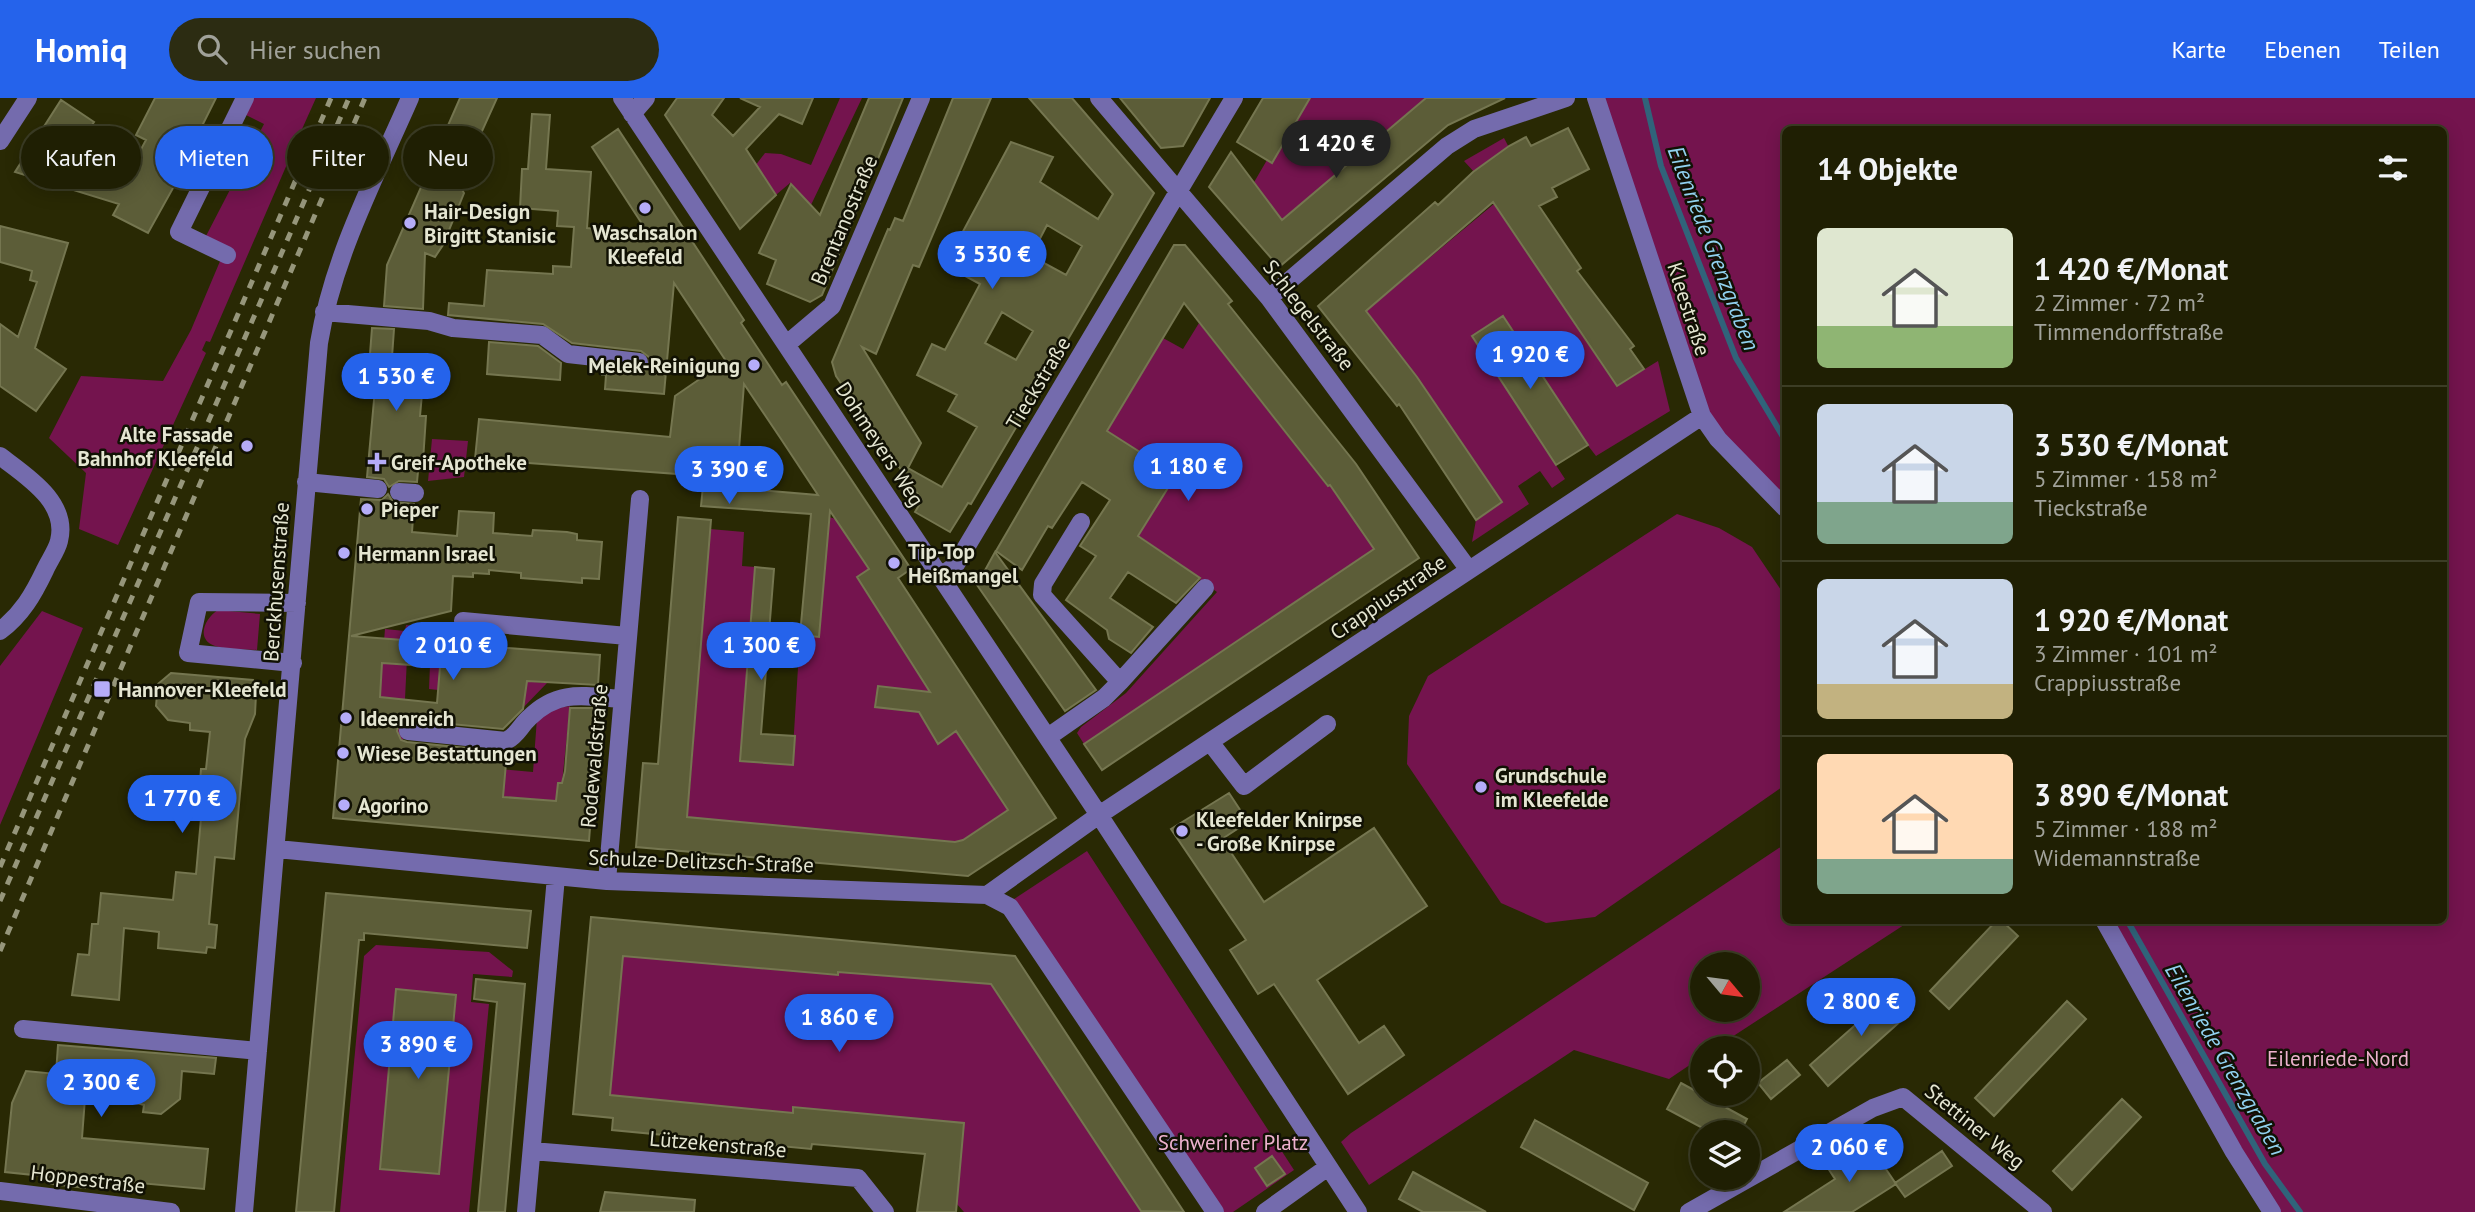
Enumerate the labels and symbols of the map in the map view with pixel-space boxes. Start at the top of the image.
pin: 1 420 € [1271,120,1401,180]
water label: Eilenriede Grenzgraben [1662,141,1766,355]
street label: Brentanostraße [805,151,883,289]
place label: Hair-Design Birgitt Stanisic [424,198,556,249]
marker: Waschsalon Kleefeld [637,200,653,216]
marker: Hair-Design Birgitt Stanisic [402,215,418,231]
place label: Waschsalon Kleefeld [592,219,698,270]
pin: 3 530 € [927,232,1057,291]
street label: Schlegelstraße [1257,254,1361,376]
street label: Kleestraße [1661,259,1717,359]
pin: 1 920 € [1465,331,1595,391]
street label: Tieckstraße [1000,332,1076,434]
place label: Melek-Reinigung [588,352,740,379]
pin: 1 530 € [331,354,461,413]
marker: Melek-Reinigung [746,357,762,373]
street label: Dohmeyers Weg [830,377,930,511]
place label: Alte Fassade Bahnhof Kleefeld [78,421,233,472]
marker: Alte Fassade Bahnhof Kleefeld [239,438,255,454]
pin: 1 180 € [1123,444,1253,503]
pin: 3 390 € [664,446,794,506]
place label: Greif-Apotheke [391,449,527,476]
marker: Greif-Apotheke [369,454,385,470]
place label: Pieper [381,496,439,523]
street label: Berckhusenstraße [257,501,295,663]
marker: Pieper [359,501,375,517]
place label: Tip-Top Heißmangel [908,538,1019,589]
place label: Hermann Israel [358,540,496,567]
marker: Hermann Israel [336,545,352,561]
street label: Crappiusstraße [1325,548,1451,646]
marker: Tip-Top Heißmangel [886,555,902,571]
pin: 2 010 € [388,622,518,682]
pin: 1 300 € [696,622,826,682]
place label: Hannover-Kleefeld [118,676,287,703]
marker: Hannover-Kleefeld [92,679,112,699]
street label: Rodewaldstraße [574,683,614,829]
place label: Ideenreich [360,705,454,732]
marker: Ideenreich [338,710,354,726]
place label: Wiese Bestattungen [357,740,537,767]
marker: Wiese Bestattungen [335,745,351,761]
place label: Grundschule im Kleefelde [1495,762,1609,813]
pin: 1 770 € [117,776,247,835]
marker: Grundschule im Kleefelde [1473,779,1489,795]
place label: Agorino [358,792,429,819]
marker: Agorino [336,797,352,813]
place label: Kleefelder Knirpse - Große Knirpse [1196,806,1363,857]
marker: Kleefelder Knirpse - Große Knirpse [1174,823,1190,839]
street label: Schulze-Delitzsch-Straße [588,844,814,878]
north arrow [1690,952,1760,1022]
water label: Eilenriede Grenzgraben [2159,958,2293,1160]
pin: 2 800 € [1796,978,1926,1038]
pin: 1 860 € [774,995,904,1054]
pin: 3 890 € [353,1021,483,1081]
park label: Eilenriede-Nord [2267,1045,2409,1072]
pin: 2 300 € [36,1060,166,1119]
street label: Stettiner Weg [1919,1077,2031,1175]
pin: 2 060 € [1784,1124,1914,1184]
street label: Lützekenstraße [648,1125,788,1163]
park label: Schweriner Platz [1158,1129,1308,1156]
street label: Hoppestraße [29,1159,147,1199]

